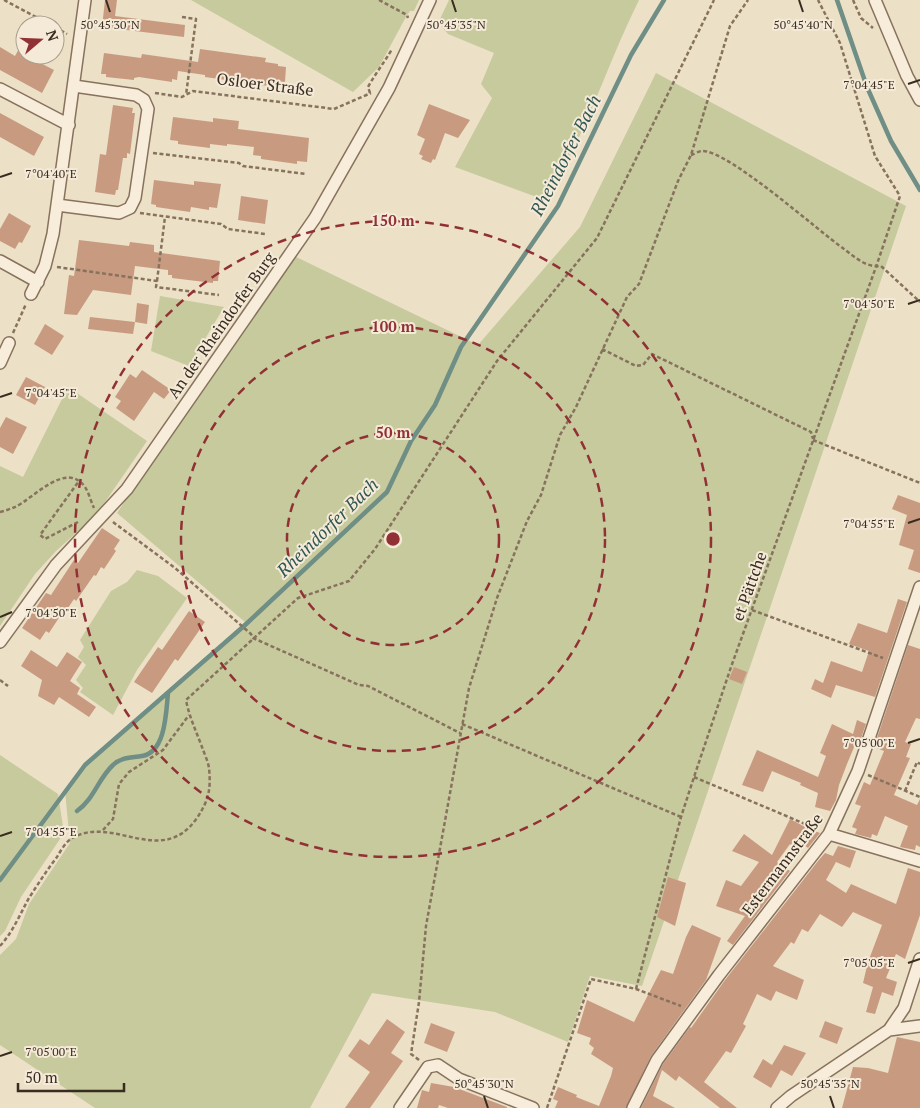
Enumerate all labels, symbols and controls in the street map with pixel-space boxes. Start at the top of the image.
north arrow [15,15,65,65]
text: 50°45'30"N [80,17,140,32]
text: 50°45'35"N [426,17,486,32]
text: 50°45'40"N [773,17,833,32]
text: N [42,27,64,44]
street label: Osloer Straße [215,67,315,101]
text: 7°04'45"E [843,77,895,92]
water label: Rheindorfer Bach [524,90,606,220]
text: 7°04'40"E [25,166,77,181]
text: 150 m [371,210,415,230]
street label: An der Rheindorfer Burg [162,247,280,403]
text: 7°04'50"E [843,296,895,311]
text: 100 m [371,316,415,336]
text: 7°04'45"E [25,385,77,400]
text: 50 m [376,422,411,442]
water label: Rheindorfer Bach [270,472,383,582]
text: 7°04'55"E [843,516,895,531]
centre of rings [384,530,402,548]
street label: et Pättche [726,548,772,624]
text: 7°04'50"E [25,605,77,620]
text: 7°05'00"E [843,735,895,750]
street label: Estermannstraße [736,808,828,920]
text: 7°04'55"E [25,824,77,839]
text: 7°05'05"E [843,955,895,970]
text: 7°05'00"E [25,1044,77,1059]
scale bar [18,1060,124,1092]
text: 50 m [25,1067,58,1087]
text: 50°45'30"N [454,1076,514,1091]
text: 50°45'35"N [800,1076,860,1091]

